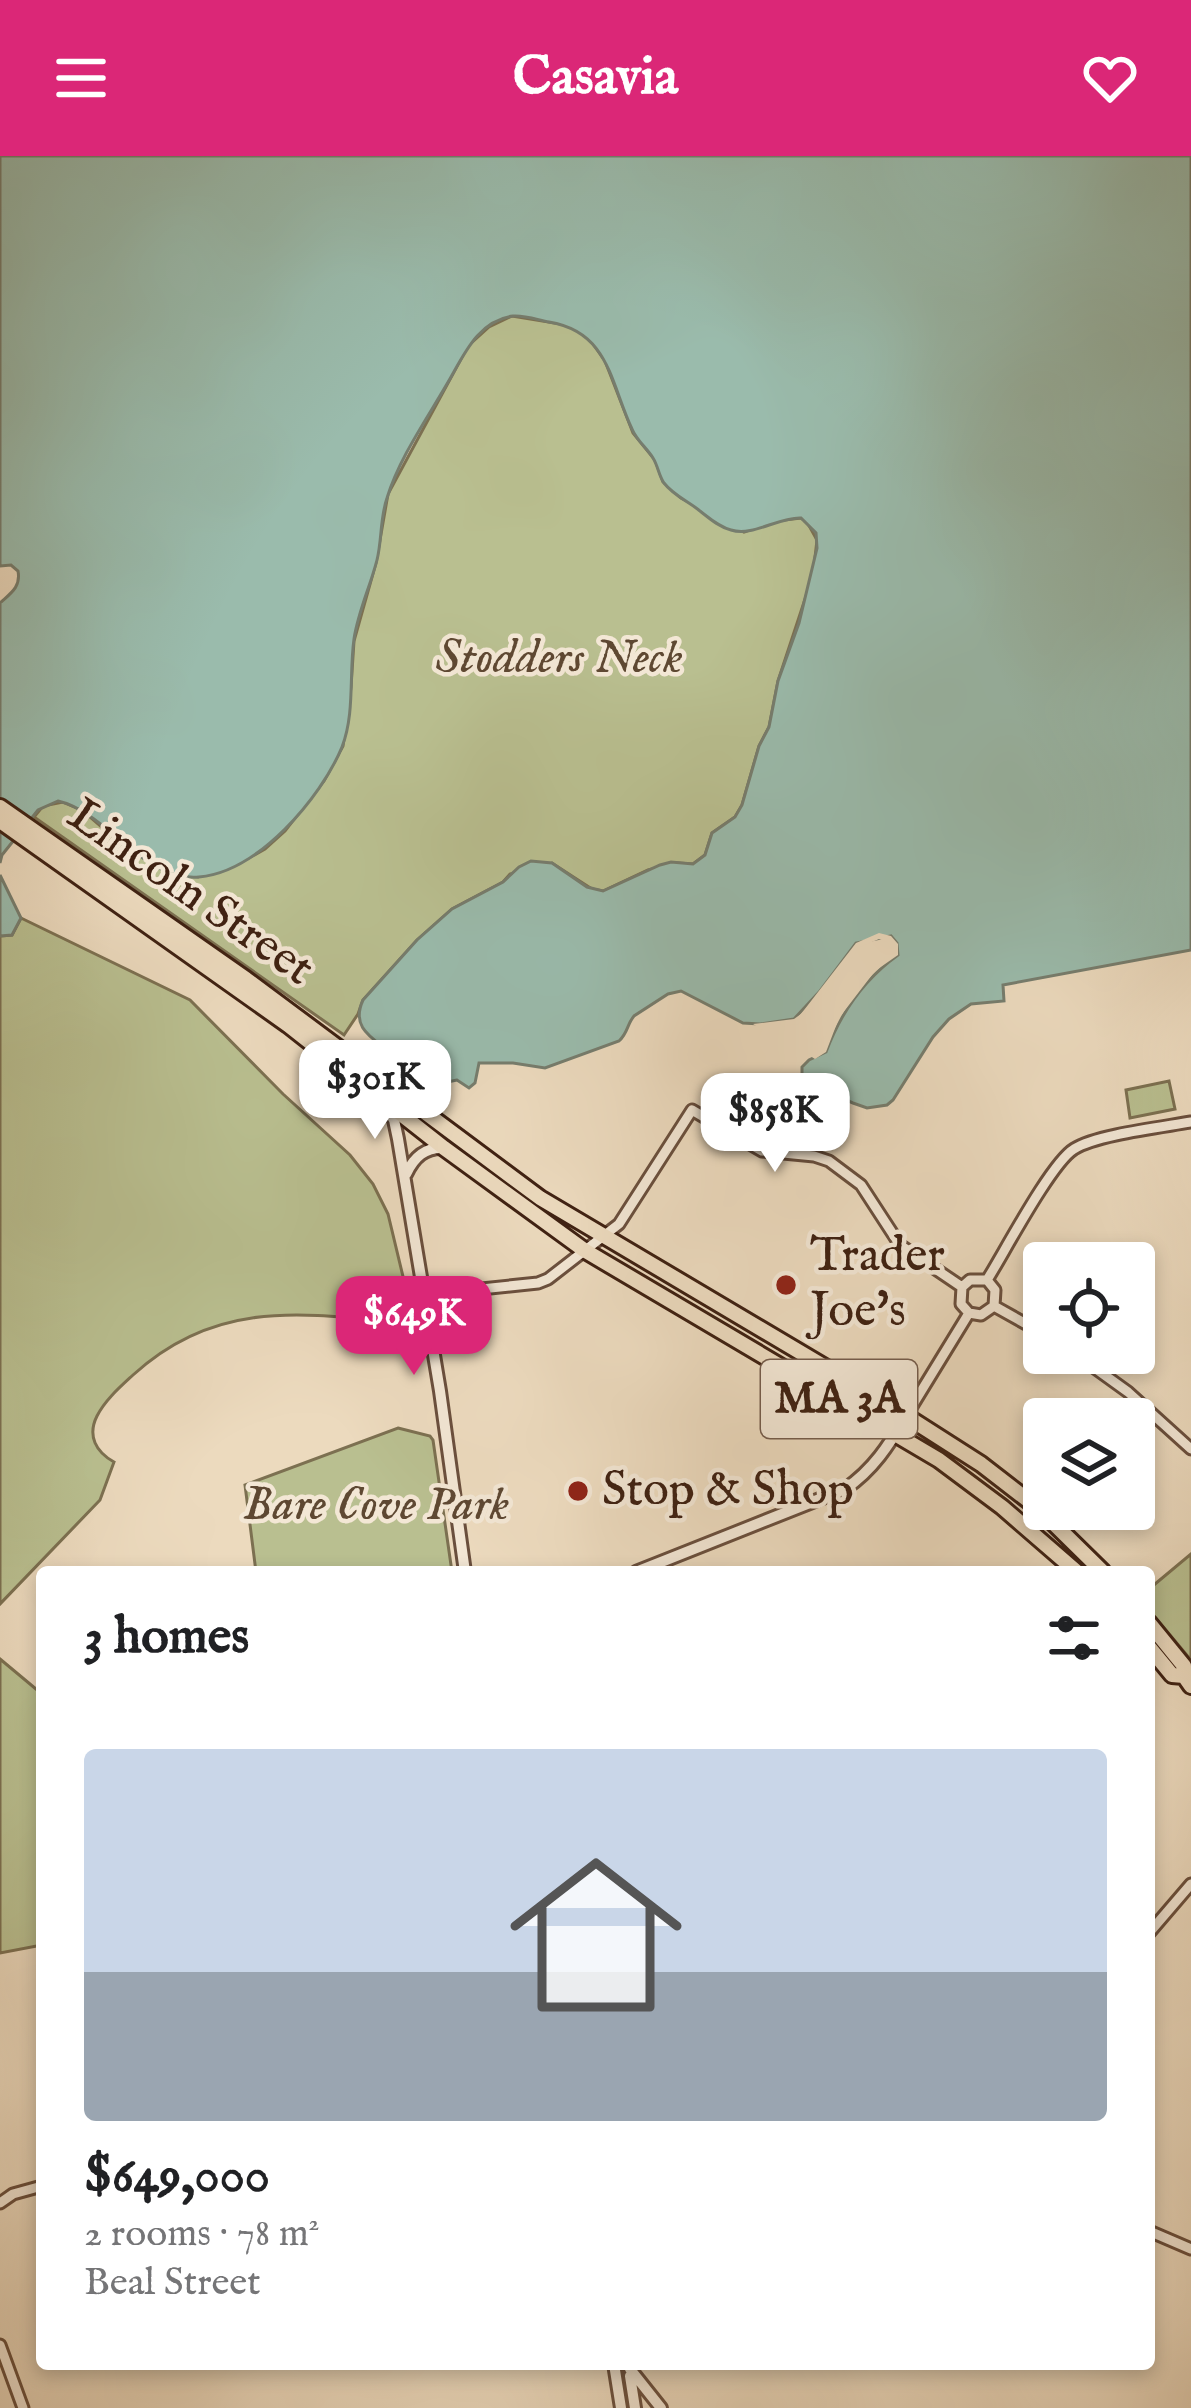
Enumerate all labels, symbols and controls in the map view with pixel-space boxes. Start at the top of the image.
text: Casavia [513,44,678,113]
icon: menu [48,45,114,111]
icon: heart [1077,45,1143,111]
park label: Stodders Neck [435,629,683,689]
street label: Lincoln Street [55,786,325,1000]
pin: $301K [291,1040,459,1142]
text: $301K [326,1054,424,1103]
pin: $858K [691,1073,859,1175]
text: $858K [728,1087,822,1136]
place label: Trader Joe's [805,1227,945,1342]
map controls [1023,1242,1155,1530]
button: locate [1023,1242,1155,1374]
marker: Trader Joe's [773,1272,799,1298]
pin: $649K [330,1276,498,1378]
text: $649K [363,1290,465,1339]
road number: MA 3A [761,1360,917,1438]
button: layers [1023,1398,1155,1530]
place label: Stop & Shop [602,1461,854,1521]
park label: Bare Cove Park [243,1476,509,1536]
marker: Stop & Shop [565,1478,591,1504]
icon: filters [1041,1605,1107,1671]
text: 3 homes [84,1606,249,1671]
icon: home [488,1827,704,2043]
text: $649,000 [84,2145,270,2210]
text: 2 rooms · 78 m² [84,2210,320,2259]
text: Beal Street [84,2259,261,2308]

